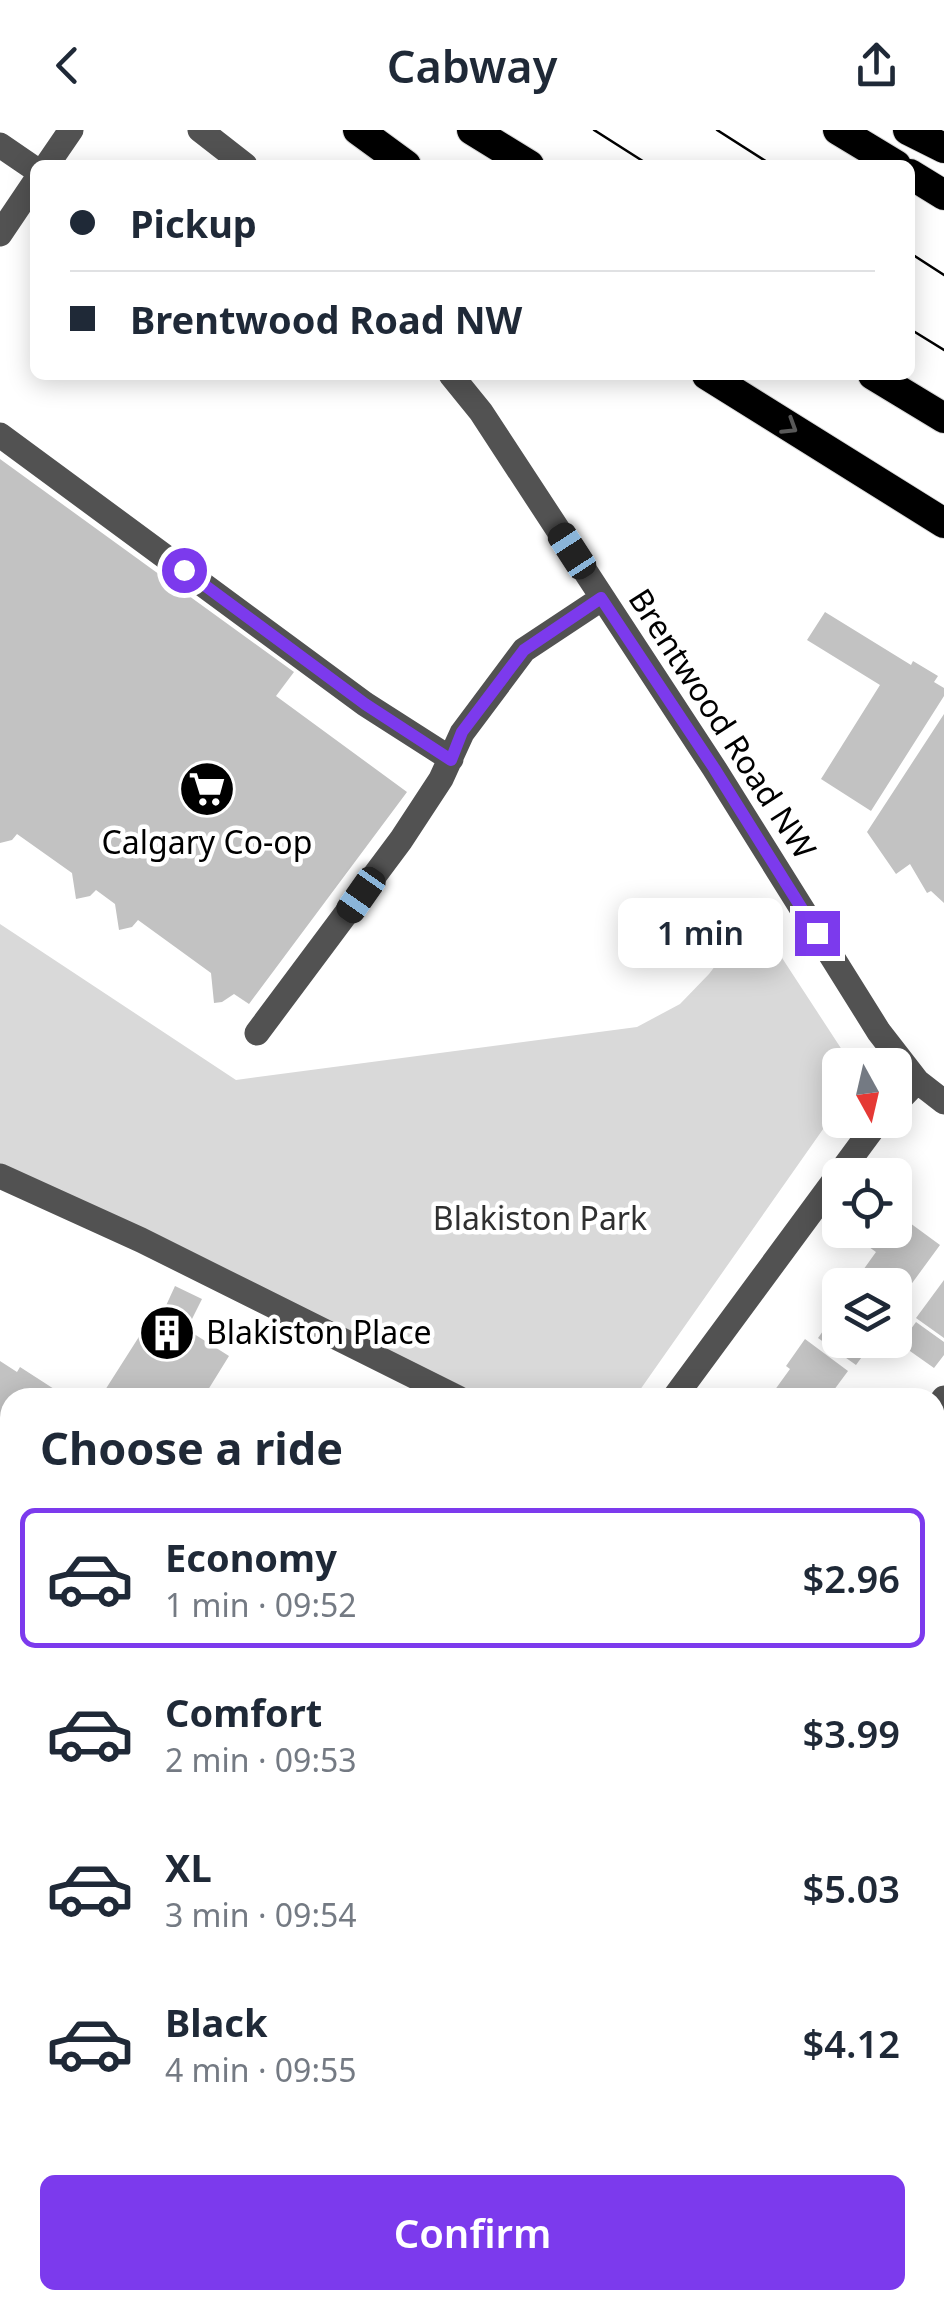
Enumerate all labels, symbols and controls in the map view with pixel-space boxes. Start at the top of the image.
text: Cabway [387,35,557,96]
icon: back [40,38,95,93]
icon: share [849,38,904,93]
text: Pickup [130,197,257,249]
text: Brentwood Road NW [130,293,522,345]
one-way arrow [779,415,797,434]
car [543,518,601,584]
route start [162,548,207,593]
street label: Brentwood Road NW [620,580,827,867]
supermarket icon: Calgary Co-op [177,759,237,819]
place label: Calgary Co-op [102,820,312,863]
car [332,862,390,928]
callout: 1 min [617,898,782,968]
text: 1 min [657,911,744,954]
route end [795,911,840,956]
north arrow [822,1048,912,1138]
map controls [822,1048,912,1358]
button: locate [822,1158,912,1248]
park label: Blakiston Park [433,1196,647,1239]
button: layers [822,1268,912,1358]
building icon: Blakiston Place [137,1303,197,1363]
place label: Blakiston Place [206,1310,432,1353]
text: Choose a ride [40,1417,343,1478]
text: Economy [165,1531,337,1583]
icon: car [45,1533,135,1623]
text: $2.96 [803,1552,900,1604]
text: 1 min · 09:52 [165,1583,357,1626]
text: Comfort [165,1686,322,1738]
icon: car [45,1688,135,1778]
text: $3.99 [803,1707,900,1759]
text: 2 min · 09:53 [165,1738,357,1781]
text: XL [165,1841,212,1893]
icon: car [45,1843,135,1933]
text: $5.03 [803,1862,900,1914]
text: 3 min · 09:54 [165,1893,357,1936]
text: Black [165,1996,268,2048]
icon: car [45,1998,135,2088]
text: $4.12 [803,2017,900,2069]
text: 4 min · 09:55 [165,2048,357,2091]
button: Confirm [40,2175,905,2290]

